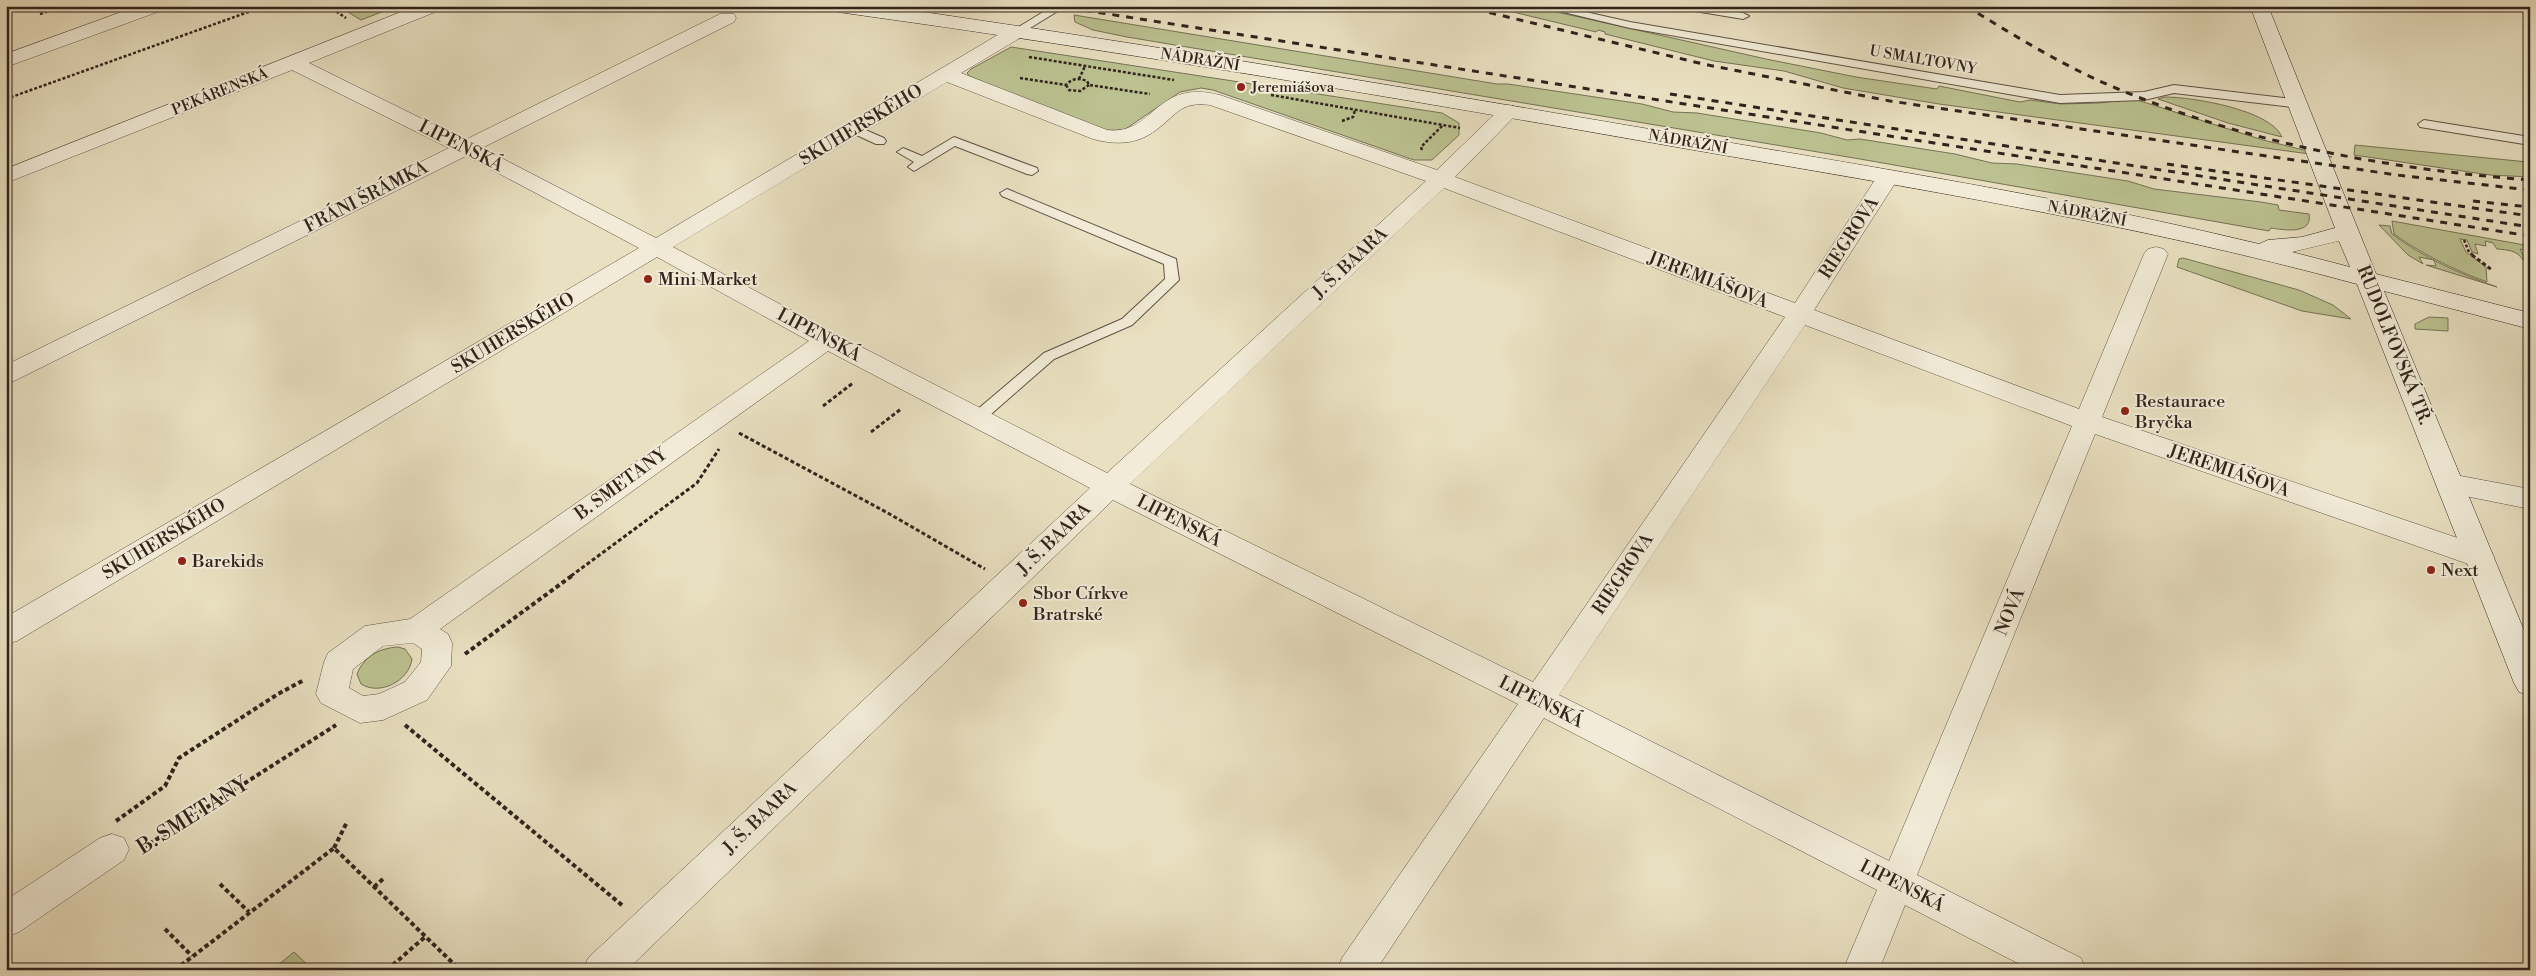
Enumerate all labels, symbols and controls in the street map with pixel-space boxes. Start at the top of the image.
street label: U SMALTOVNY [1868,41,1979,79]
street label: NÁDRAŽNÍ [1159,43,1241,76]
street label: PEKÁRENSKÁ [169,63,272,120]
place label: Jeremiášova [1250,78,1335,97]
street label: SKUHERSKÉHO [795,79,927,171]
marker: Jeremiášova [1235,81,1247,93]
street label: LIPENSKÁ [415,115,508,177]
street label: NÁDRAŽNÍ [1647,125,1730,158]
street label: FRÁNI ŠRÁMKA [300,156,432,238]
street label: RIEGROVA [1814,192,1884,283]
street label: NÁDRAŽNÍ [2046,196,2129,231]
street label: J. Š. BAARA [1307,222,1393,304]
street label: JEREMIÁŠOVA [1644,246,1772,314]
street label: RUDOLFOVSKÁ TŘ. [2352,262,2436,428]
place label: Mini Market [658,268,758,291]
marker: Mini Market [642,273,654,285]
street label: SKUHERSKÉHO [447,287,579,379]
street label: LIPENSKÁ [773,303,866,367]
place label: Restaurace Bryčka [2134,390,2225,434]
marker: Restaurace Bryčka [2119,405,2131,417]
street label: JEREMIÁŠOVA [2164,439,2293,503]
street label: B. SMETANY [569,442,673,526]
street label: LIPENSKÁ [1133,490,1226,552]
street label: SKUHERSKÉHO [98,493,230,585]
street label: J. Š. BAARA [1011,498,1096,581]
street label: RIEGROVA [1587,528,1659,619]
place label: Barekids [191,550,264,573]
marker: Barekids [176,555,188,567]
place label: Next [2441,559,2479,582]
marker: Next [2425,564,2437,576]
place label: Sbor Církve Bratrské [1032,582,1128,626]
street label: NOVÁ [1990,584,2030,639]
marker: Sbor Církve Bratrské [1017,597,1029,609]
street label: LIPENSKÁ [1495,671,1588,733]
street label: B. SMETANY [132,771,255,861]
street label: J. Š. BAARA [717,777,802,860]
street label: LIPENSKÁ [1856,855,1949,917]

